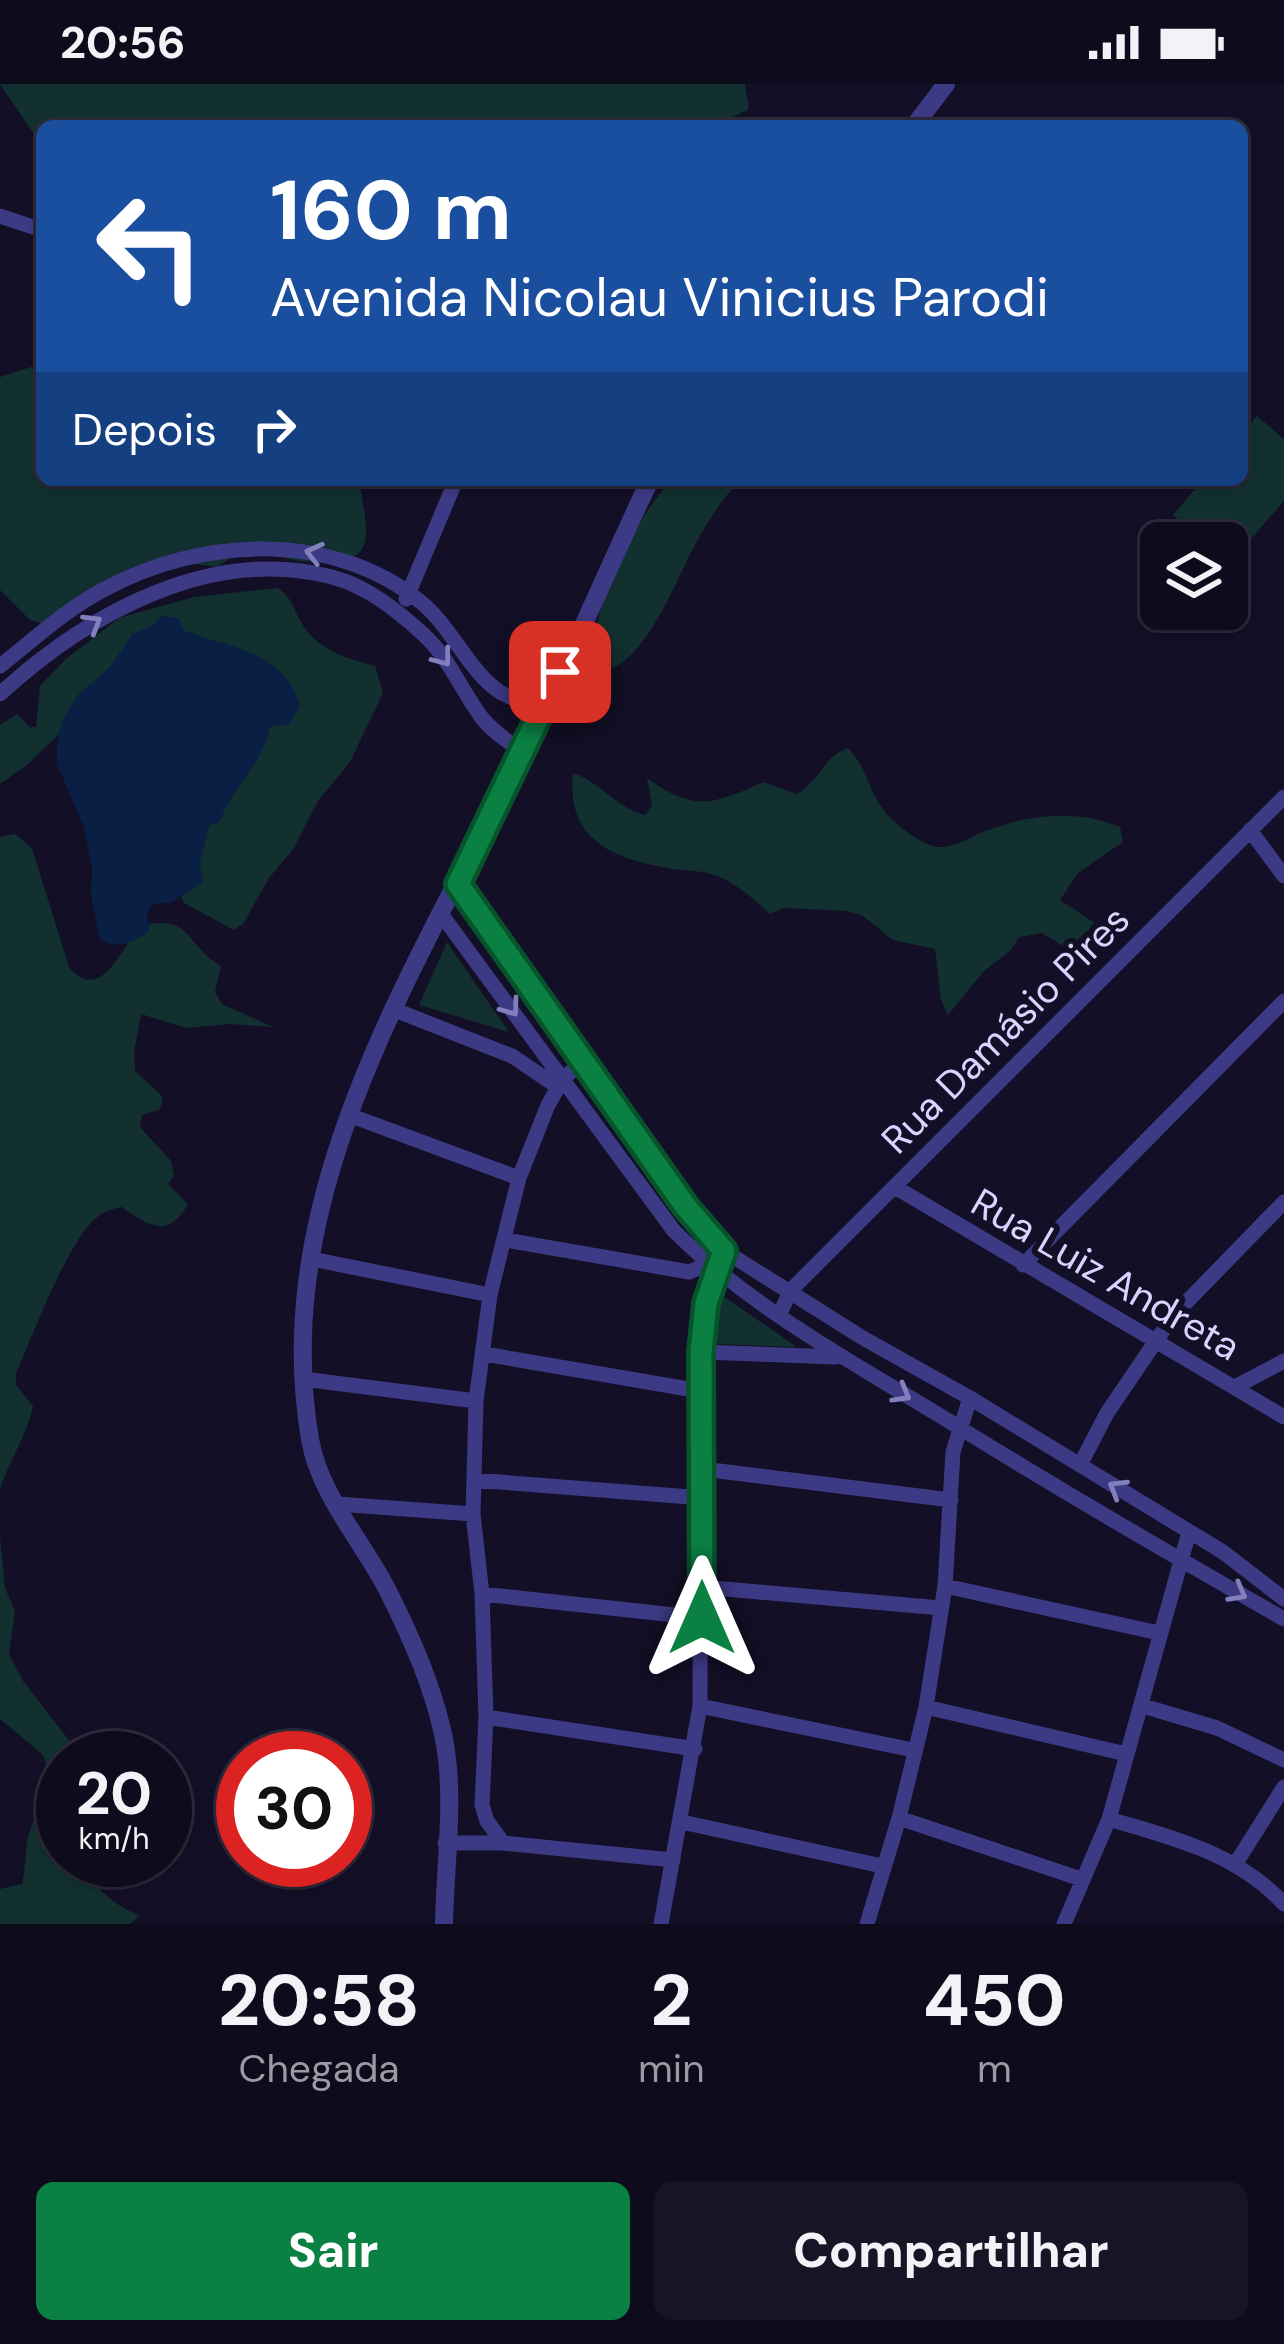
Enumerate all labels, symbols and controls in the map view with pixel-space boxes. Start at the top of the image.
text: 20:56 [60,13,185,72]
text: 160 m [270,156,512,265]
icon: left [72,168,228,324]
text: Avenida Nicolau Vinicius Parodi [270,262,1049,333]
icon: right [241,396,307,462]
text: Depois [72,400,217,459]
map controls [1140,522,1248,630]
button: layers [1140,522,1248,630]
one-way arrow [304,542,325,567]
one-way arrow [80,615,102,637]
pin [509,621,611,723]
icon: arrive [527,639,593,705]
one-way arrow [428,645,450,666]
street label: Rua Damásio Pires [870,894,1140,1164]
one-way arrow [496,995,518,1016]
street label: Rua Luiz Andreta [962,1177,1249,1372]
one-way arrow [889,1380,911,1403]
one-way arrow [1108,1479,1130,1502]
position arrow [639,1555,765,1681]
one-way arrow [1225,1579,1246,1602]
speed limit sign: 30 [216,1731,372,1887]
text: 20 [76,1754,152,1833]
text: km/h [79,1819,149,1858]
text: 20:58 [218,1954,420,2047]
text: 2 [651,1954,692,2047]
text: 450 [923,1954,1066,2047]
text: Chegada [238,2043,400,2094]
text: min [638,2043,705,2094]
text: m [977,2043,1012,2094]
button: Sair [36,2182,630,2320]
button: Compartilhar [654,2182,1248,2320]

